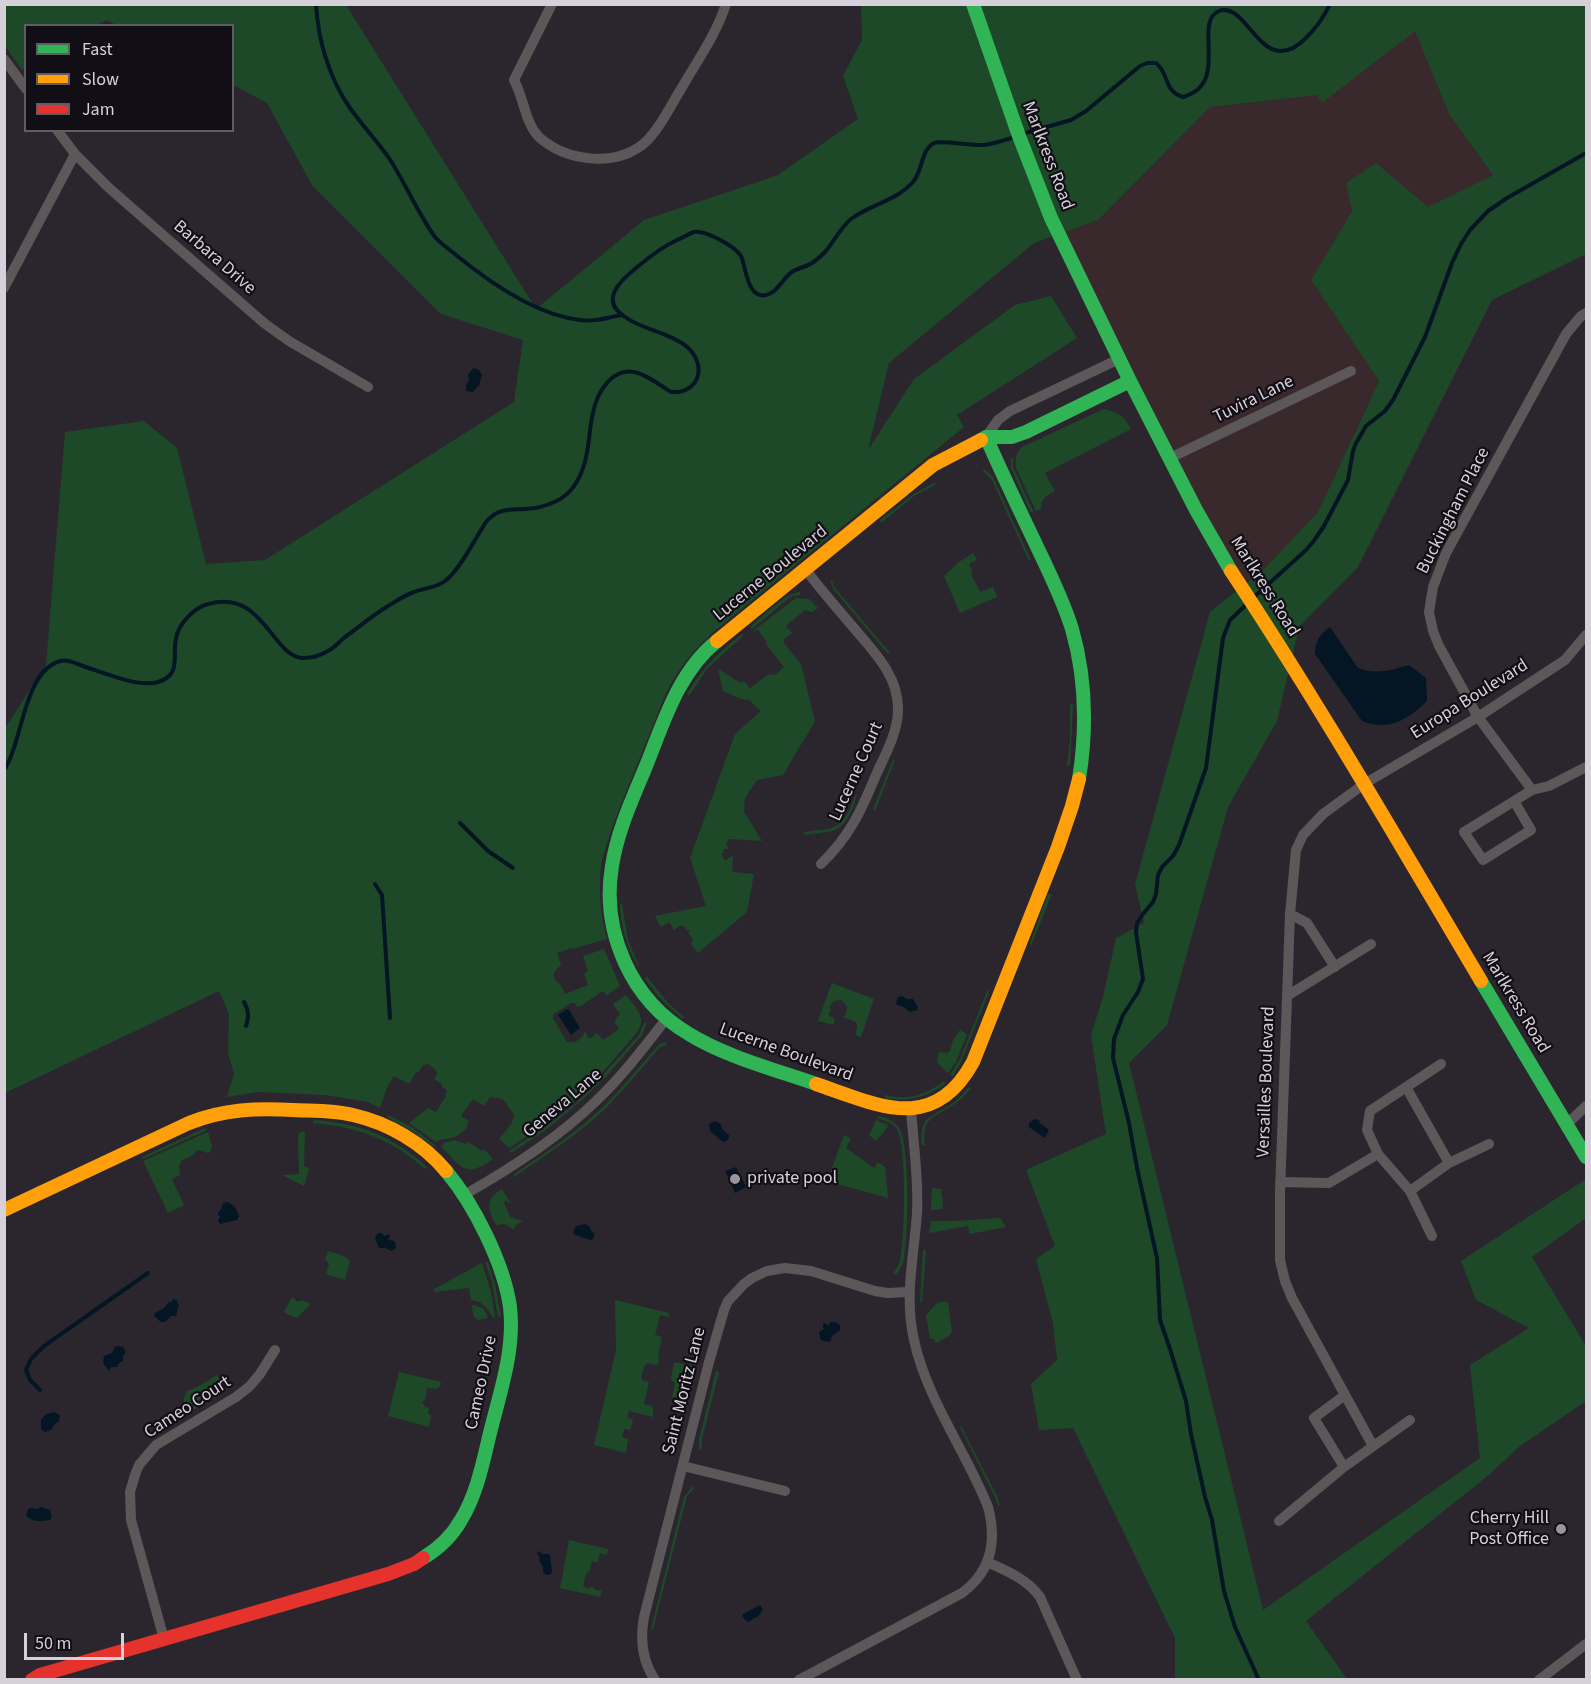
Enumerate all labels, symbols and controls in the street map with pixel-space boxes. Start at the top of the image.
legend [24,24,234,132]
text: Fast [82,37,113,62]
text: Slow [82,67,119,92]
text: Jam [82,97,115,122]
street label: Marlkress Road [1016,99,1078,213]
street label: Barbara Drive [168,216,260,300]
street label: Tuvira Lane [1210,371,1298,429]
street label: Buckingham Place [1413,444,1495,578]
street label: Lucerne Boulevard [710,521,832,627]
street label: Marlkress Road [1225,533,1303,641]
street label: Europa Boulevard [1407,655,1533,745]
street label: Lucerne Court [826,719,888,825]
street label: Marlkress Road [1476,948,1554,1058]
street label: Versailles Boulevard [1254,1006,1280,1158]
street label: Lucerne Boulevard [716,1019,856,1087]
street label: Geneva Lane [519,1065,607,1143]
place label: private pool [747,1168,837,1190]
marker: private pool [728,1172,742,1186]
street label: Saint Moritz Lane [659,1325,711,1457]
street label: Cameo Drive [462,1334,502,1432]
street label: Cameo Court [141,1372,235,1444]
place label: Cherry Hill Post Office [1469,1508,1549,1550]
marker: Cherry Hill Post Office [1554,1522,1568,1536]
scale bar [27,1621,128,1659]
text: 50 m [35,1631,71,1656]

